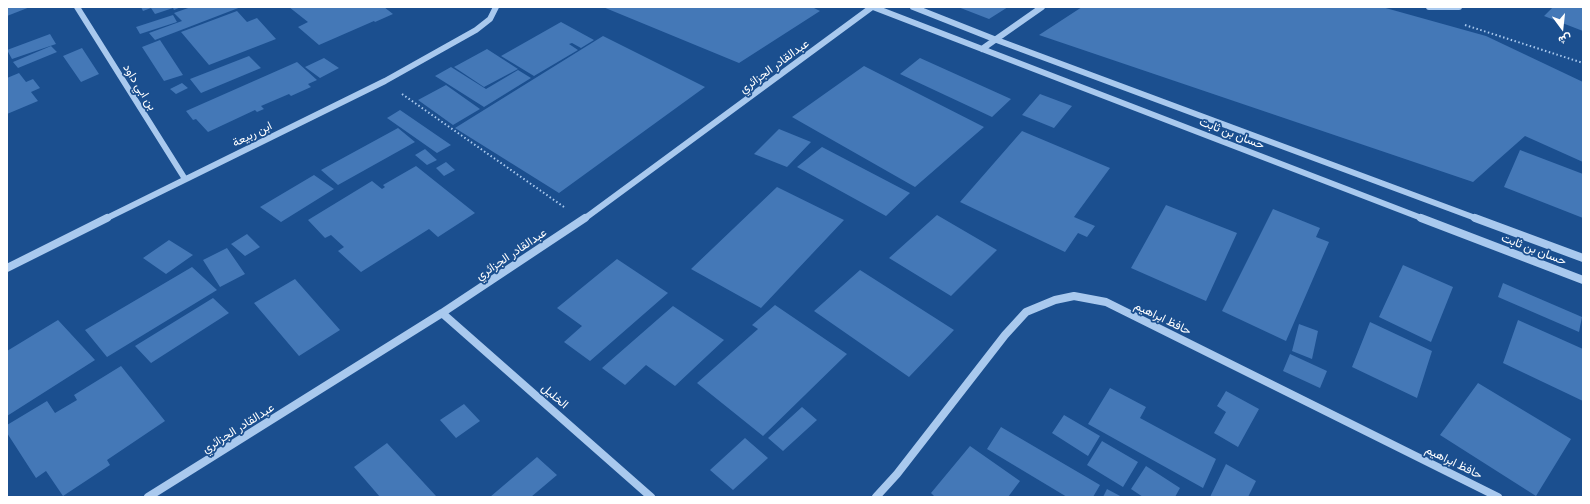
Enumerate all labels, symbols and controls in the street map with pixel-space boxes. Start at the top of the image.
north arrow [1542,8,1582,48]
text: ش [1557,32,1573,48]
street label: عبدالقادر الجزائري [736,36,812,96]
street label: بن ابي داود [120,61,160,113]
street label: حسان بن ثابت [1197,114,1267,152]
street label: ابن ربيعة [230,118,274,150]
street label: عبدالقادر الجزائري [473,225,549,283]
street label: حسان بن ثابت [1499,230,1569,268]
street label: حافظ ابراهيم [1132,298,1194,338]
street label: الخليل [539,380,571,412]
street label: عبدالقادر الجزائري [199,400,277,456]
street label: حافظ ابراهيم [1423,442,1485,482]

